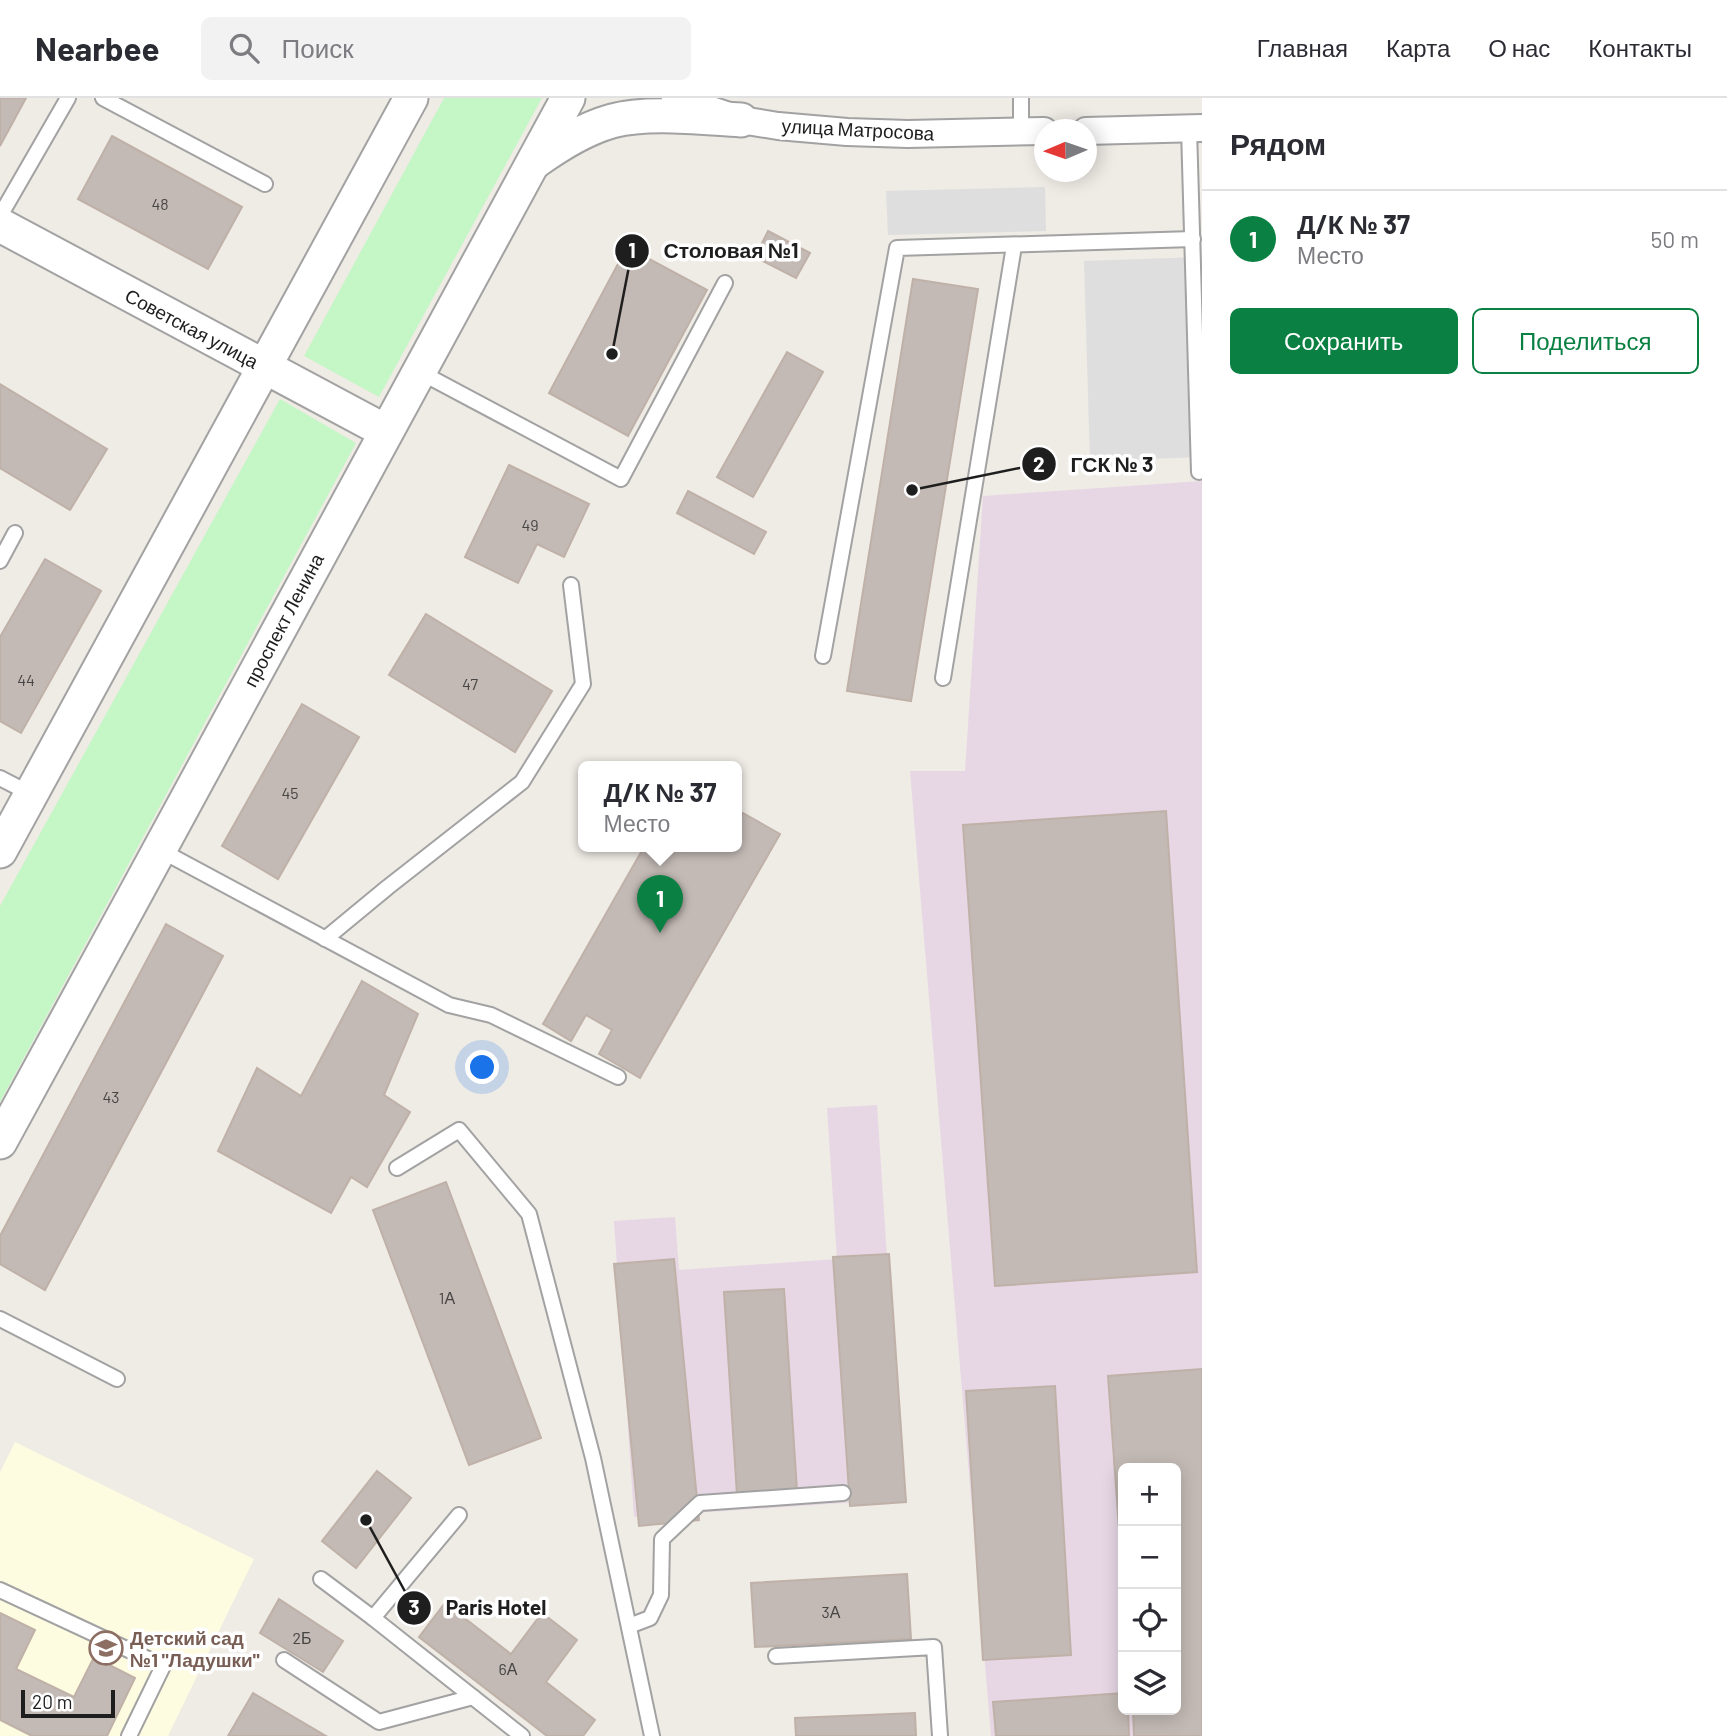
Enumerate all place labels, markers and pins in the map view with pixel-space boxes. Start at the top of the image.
callout: Столовая №1 [615,230,813,272]
callout: ГСК № 3 [1022,443,1168,485]
pin: 1 [637,875,683,933]
callout: Paris Hotel [397,1587,560,1629]
place label: Детский сад №1 "Ладушки" [130,1626,260,1671]
school or university icon: Детский сад №1 "Ладушки" [87,1629,125,1667]

